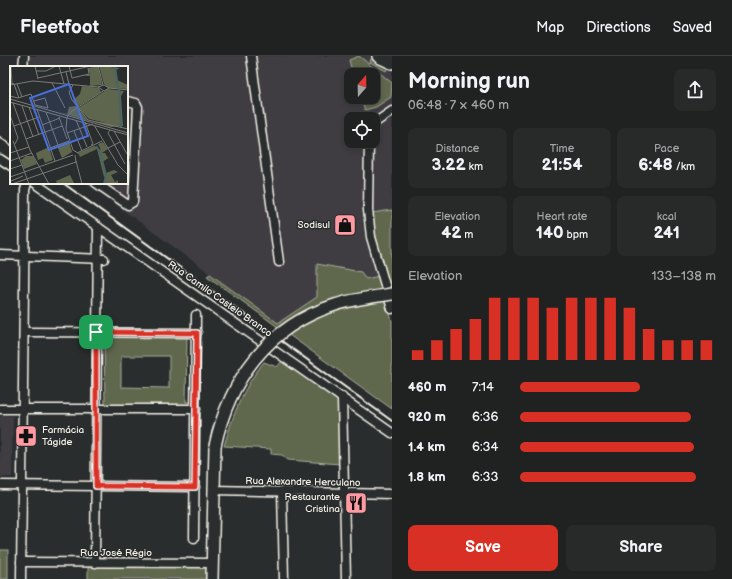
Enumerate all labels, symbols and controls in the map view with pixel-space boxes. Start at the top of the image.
text: Fleetfoot [20,16,99,39]
text: Map [536,19,564,36]
text: Directions [586,19,651,36]
text: Saved [673,19,712,36]
inset map [10,66,128,184]
north arrow [344,68,380,104]
map controls [344,68,380,148]
text: Morning run [408,68,530,95]
button: share [674,69,716,111]
text: 06:48 · 7 × 460 m [408,97,509,113]
button: locate [344,112,380,148]
text: Distance [435,142,479,155]
text: Time [550,142,574,155]
text: Pace [654,142,679,155]
text: 3.22 [432,155,466,175]
text: 21:54 [542,155,582,175]
text: 6:48 [638,155,673,175]
text: km [466,160,483,173]
text: /km [673,160,695,173]
text: Elevation [434,210,480,223]
text: Heart rate [537,210,587,223]
text: kcal [657,210,677,223]
shop icon: Sodisul [332,212,358,238]
place label: Sodisul [297,219,330,231]
text: 42 [441,223,461,243]
text: 140 [536,223,564,243]
text: 241 [653,223,680,243]
text: m [461,228,473,241]
text: bpm [564,228,588,241]
street label: Rua Camilo Castelo Branco [166,258,275,340]
text: Elevation [408,268,462,284]
text: 133–138 m [652,268,716,284]
pin [79,315,113,349]
icon: arrive [85,321,107,343]
text: 460 m [408,379,446,395]
text: 7:14 [472,379,494,395]
text: 920 m [408,409,446,425]
text: 6:36 [472,409,499,425]
pharmacy icon: Farmácia Tágide [13,423,39,449]
place label: Farmácia Tágide [42,424,85,448]
text: 1.4 km [408,439,445,455]
text: 6:34 [472,439,499,455]
text: 1.8 km [408,469,446,485]
text: 6:33 [472,469,499,485]
street label: Rua Alexandre Herculano [245,475,361,489]
restaurant icon: Restaurante Cristina [343,490,369,516]
place label: Restaurante Cristina [285,491,340,515]
button: Save [408,525,558,571]
button: Share [566,525,716,571]
street label: Rua José Régio [80,547,152,559]

